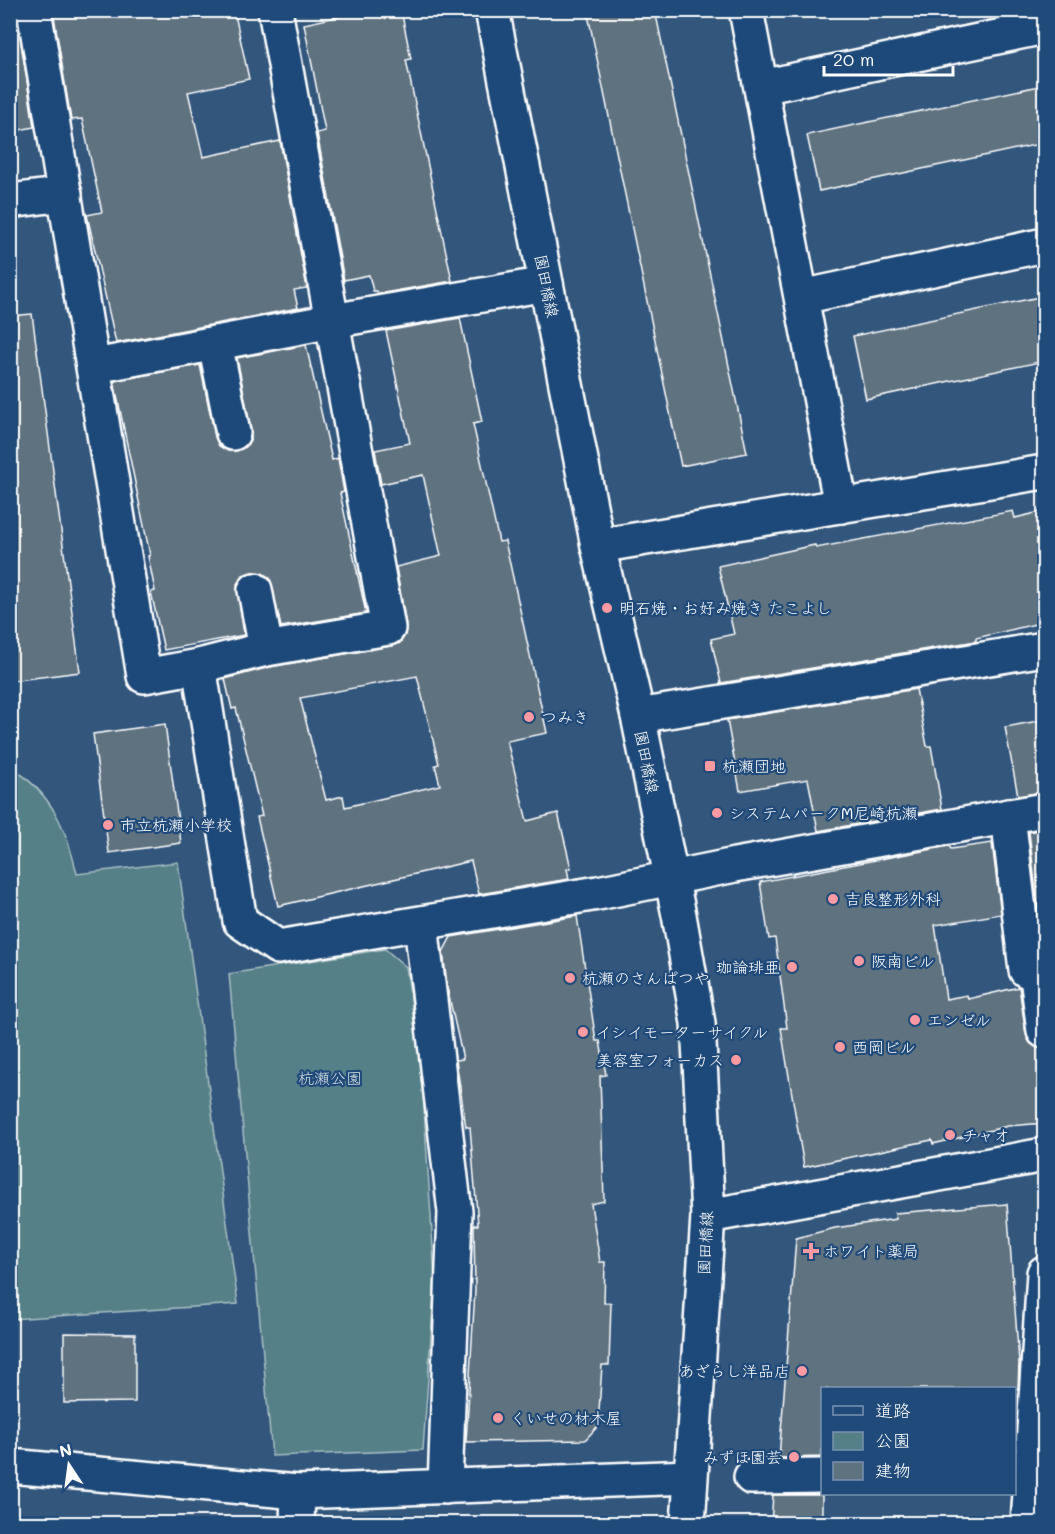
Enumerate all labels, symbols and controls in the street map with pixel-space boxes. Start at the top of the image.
scale bar [824,39,953,77]
text: 20 m [833,47,874,71]
street label: 園田橋線 [531,252,564,319]
place label: 明石焼・お好み焼き たこよし [619,597,832,618]
marker: 明石焼・お好み焼き たこよし [600,601,614,615]
place label: つみき [541,706,589,727]
marker: つみき [522,710,536,724]
street label: 園田橋線 [631,728,664,795]
place label: 杭瀬団地 [722,755,786,776]
marker: 杭瀬団地 [703,759,717,773]
place label: システムパークM尼崎杭瀬 [729,802,917,823]
marker: システムパークM尼崎杭瀬 [710,806,724,820]
place label: 市立杭瀬小学校 [120,814,232,835]
marker: 市立杭瀬小学校 [101,818,115,832]
place label: 吉良整形外科 [845,888,941,909]
marker: 吉良整形外科 [826,892,840,906]
place label: 阪南ビル [871,950,935,971]
marker: 阪南ビル [852,954,866,968]
place label: 珈論琲亜 [716,956,780,977]
marker: 珈論琲亜 [785,960,799,974]
place label: 杭瀬のさんぱつや [582,967,710,988]
marker: 杭瀬のさんぱつや [563,971,577,985]
place label: エンゼル [927,1009,991,1030]
marker: エンゼル [908,1013,922,1027]
place label: イシイモーターサイクル [595,1021,768,1042]
marker: イシイモーターサイクル [576,1025,590,1039]
place label: 西岡ビル [852,1036,916,1057]
marker: 西岡ビル [833,1040,847,1054]
place label: 美容室フォーカス [596,1049,724,1070]
marker: 美容室フォーカス [729,1053,743,1067]
park label: 杭瀬公園 [298,1067,362,1088]
place label: チャオ [962,1124,1010,1145]
marker: チャオ [943,1128,957,1142]
street label: 園田橋線 [692,1210,717,1275]
place label: ホワイト薬局 [823,1240,919,1261]
marker: ホワイト薬局 [804,1244,818,1258]
place label: あざらし洋品店 [679,1360,790,1381]
marker: あざらし洋品店 [795,1364,809,1378]
legend [821,1387,1016,1495]
text: 道路 [875,1398,911,1422]
place label: くいせの材木屋 [510,1407,622,1428]
marker: くいせの材木屋 [491,1411,505,1425]
text: 公園 [875,1428,911,1452]
north arrow [39,1435,99,1495]
text: N [57,1438,74,1461]
place label: みずほ園芸 [703,1446,782,1467]
marker: みずほ園芸 [787,1450,801,1464]
text: 建物 [875,1458,911,1482]

